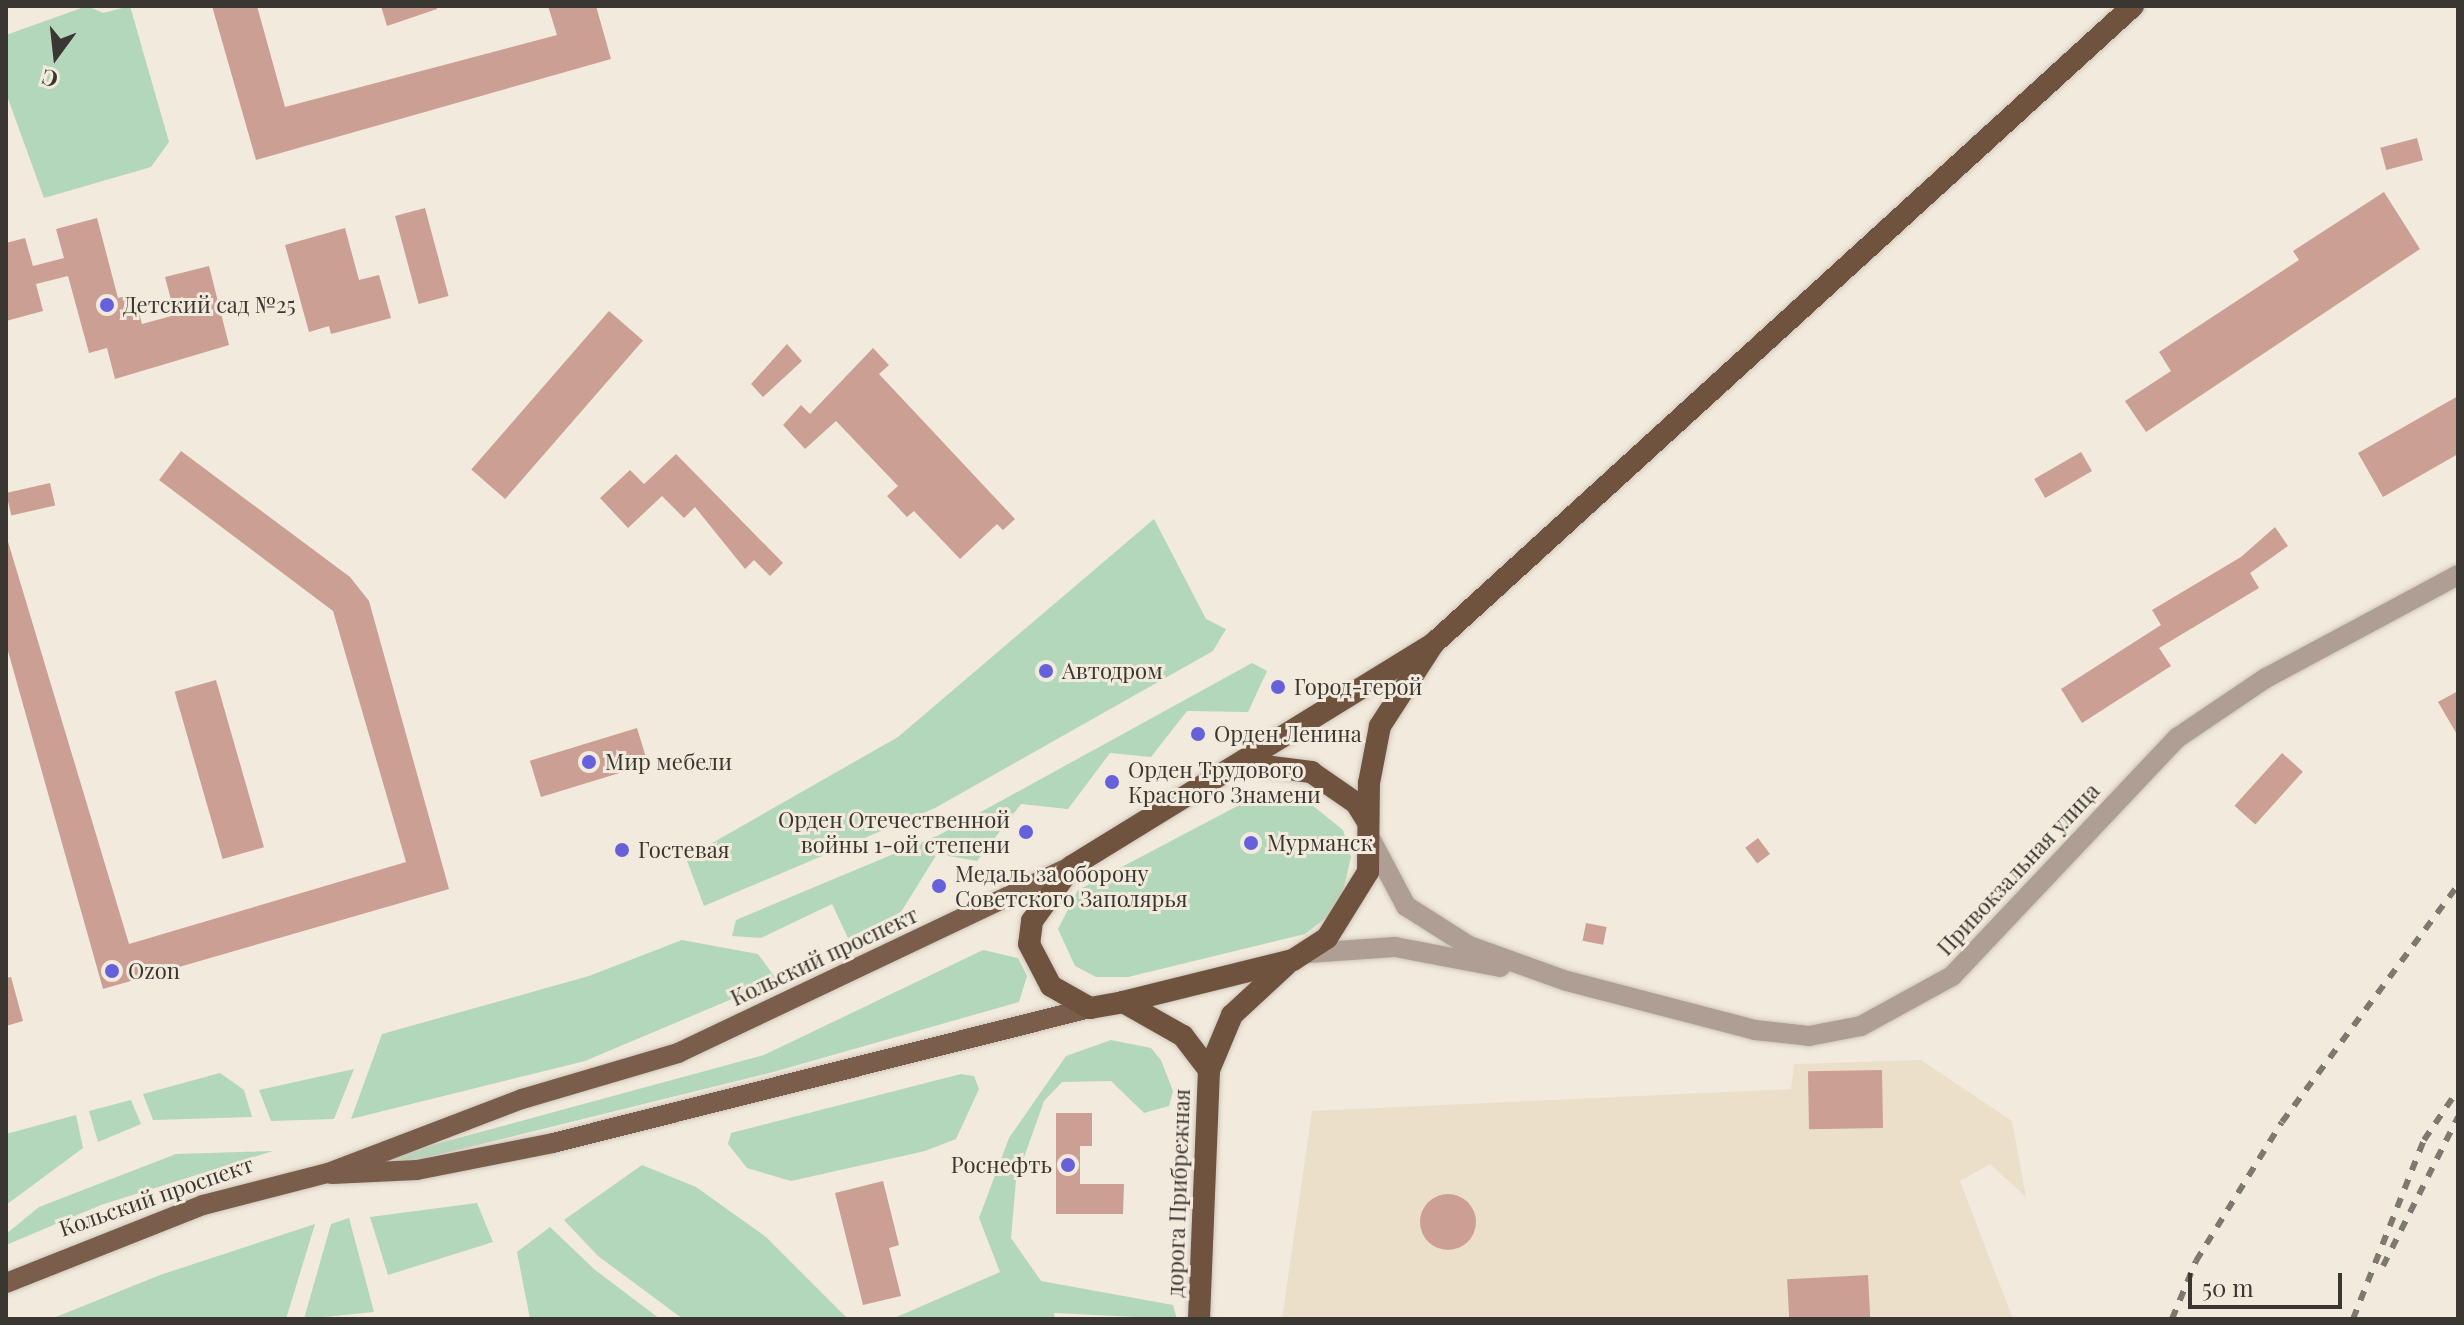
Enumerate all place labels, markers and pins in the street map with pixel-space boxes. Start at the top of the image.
place label: Детский сад №25 [123,292,296,318]
marker: Детский сад №25 [98,296,116,314]
place label: Автодром [1062,658,1163,684]
marker: Автодром [1037,662,1055,680]
place label: Город-герой [1294,674,1422,700]
marker: Город-герой [1269,678,1287,696]
place label: Орден Ленина [1214,721,1362,747]
marker: Орден Ленина [1189,725,1207,743]
place label: Мир мебели [605,749,732,775]
marker: Мир мебели [580,753,598,771]
place label: Орден Трудового Красного Знамени [1128,756,1321,808]
marker: Орден Трудового Красного Знамени [1103,773,1121,791]
place label: Орден Отечественной войны 1-ой степени [778,806,1010,858]
marker: Орден Отечественной войны 1-ой степени [1017,823,1035,841]
place label: Мурманск [1267,830,1373,856]
marker: Мурманск [1242,834,1260,852]
place label: Гостевая [638,837,729,863]
marker: Гостевая [613,841,631,859]
place label: Медаль за оборону Советского Заполярья [955,860,1188,912]
marker: Медаль за оборону Советского Заполярья [930,877,948,895]
place label: Ozon [128,958,180,984]
marker: Ozon [103,962,121,980]
place label: Роснефть [951,1152,1052,1178]
marker: Роснефть [1059,1156,1077,1174]

